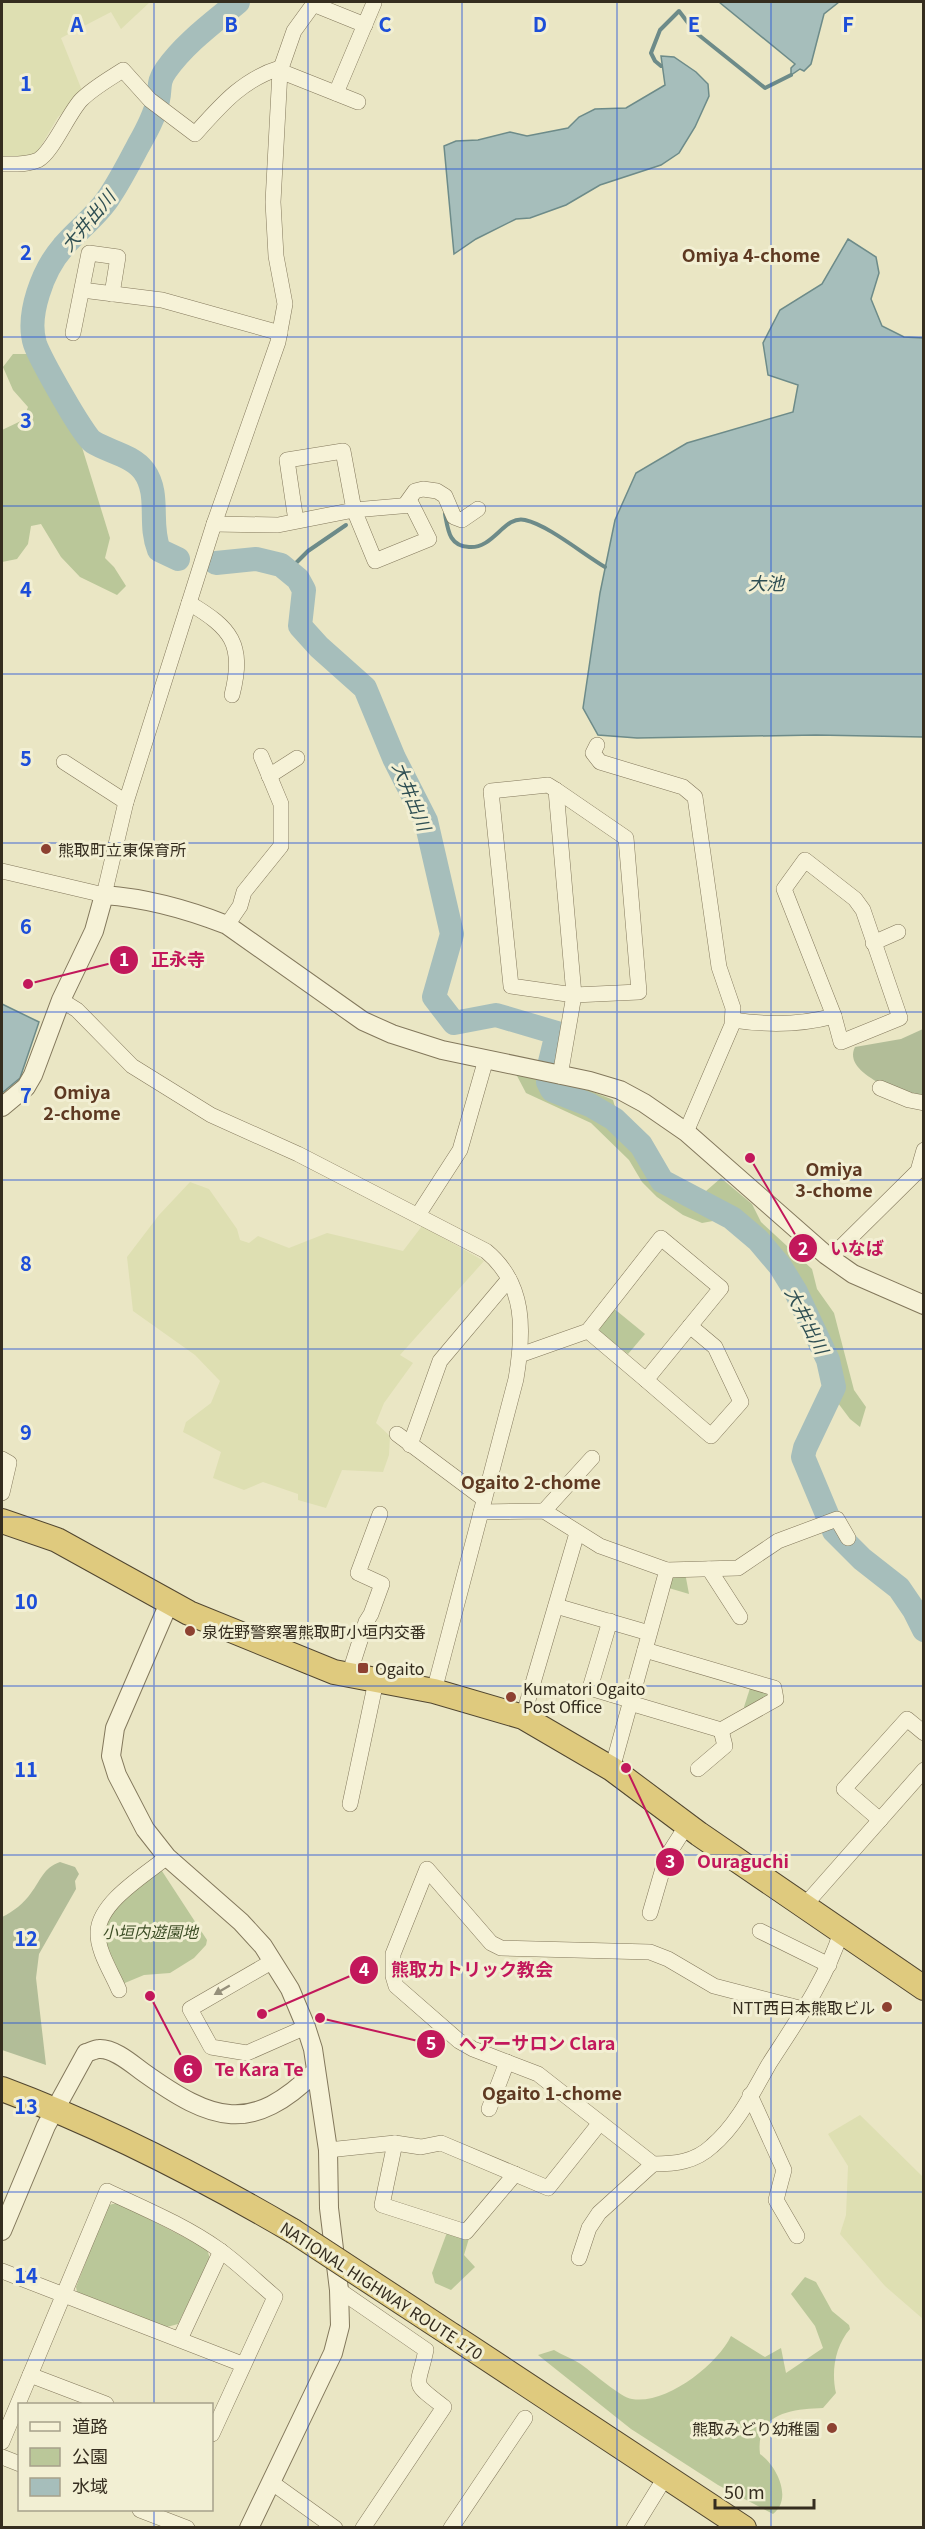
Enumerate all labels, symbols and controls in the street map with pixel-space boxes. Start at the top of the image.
text: A [70,9,84,38]
text: B [224,9,238,38]
text: C [378,9,392,38]
text: D [533,9,547,38]
text: E [688,9,700,38]
text: F [842,9,854,38]
text: 1 [20,68,32,97]
water label: 大井出川 [54,183,121,256]
text: 2 [20,237,32,266]
district label: Omiya 4-chome [682,241,820,267]
text: 3 [20,405,32,434]
water label: 大池 [748,569,786,595]
text: 4 [20,574,32,603]
text: 5 [20,743,32,772]
water label: 大井出川 [387,758,439,836]
place label: 熊取町立東保育所 [58,837,186,861]
marker: 熊取町立東保育所 [39,842,53,856]
text: 6 [20,911,32,940]
callout: 正永寺 [109,942,217,978]
text: 1 [119,945,129,971]
text: 正永寺 [151,945,205,971]
district label: Omiya 2-chome [43,1078,121,1125]
text: 7 [20,1080,32,1109]
district label: Omiya 3-chome [795,1155,873,1202]
callout: いなば [788,1230,896,1266]
text: 2 [798,1234,808,1260]
text: いなば [830,1234,884,1260]
text: 8 [20,1248,32,1277]
water label: 大井出川 [780,1282,837,1360]
text: 9 [20,1417,32,1446]
district label: Ogaito 2-chome [461,1468,601,1494]
text: 10 [14,1586,38,1615]
place label: 泉佐野警察署熊取町小垣内交番 [202,1619,426,1643]
marker: 泉佐野警察署熊取町小垣内交番 [183,1624,197,1638]
place label: Ogaito [375,1656,424,1680]
marker: Ogaito [356,1661,370,1675]
place label: Kumatori Ogaito Post Office [523,1676,645,1718]
marker: Kumatori Ogaito Post Office [504,1690,518,1704]
text: 11 [14,1754,38,1783]
callout: Ouraguchi [655,1844,801,1880]
text: 3 [665,1847,675,1873]
text: Ouraguchi [697,1847,789,1873]
park label: 小垣内遊園地 [102,1919,200,1943]
text: 12 [14,1923,38,1952]
callout: 熊取カトリック教会 [349,1952,565,1988]
text: 4 [359,1955,370,1981]
text: 熊取カトリック教会 [391,1955,553,1981]
one-way arrow [213,1985,230,1995]
place label: NTT西日本熊取ビル [732,1995,875,2019]
marker: NTT西日本熊取ビル [880,2000,894,2014]
callout: ヘアーサロン Clara [416,2026,627,2062]
text: 5 [426,2029,436,2055]
text: ヘアーサロン Clara [459,2029,615,2055]
callout: Te Kara Te [173,2051,316,2087]
text: 6 [183,2055,193,2081]
text: Te Kara Te [214,2055,304,2081]
district label: Ogaito 1-chome [482,2079,622,2105]
text: 13 [14,2091,38,2120]
street label: NATIONAL HIGHWAY ROUTE 170 [276,2215,488,2365]
text: 14 [14,2260,38,2289]
legend [18,2403,213,2511]
text: 道路 [72,2412,108,2438]
place label: 熊取みどり幼稚園 [692,2416,820,2440]
marker: 熊取みどり幼稚園 [825,2421,839,2435]
text: 公園 [72,2442,108,2468]
text: 水域 [72,2472,108,2498]
scale bar [715,2472,814,2510]
text: 50 m [724,2478,765,2504]

